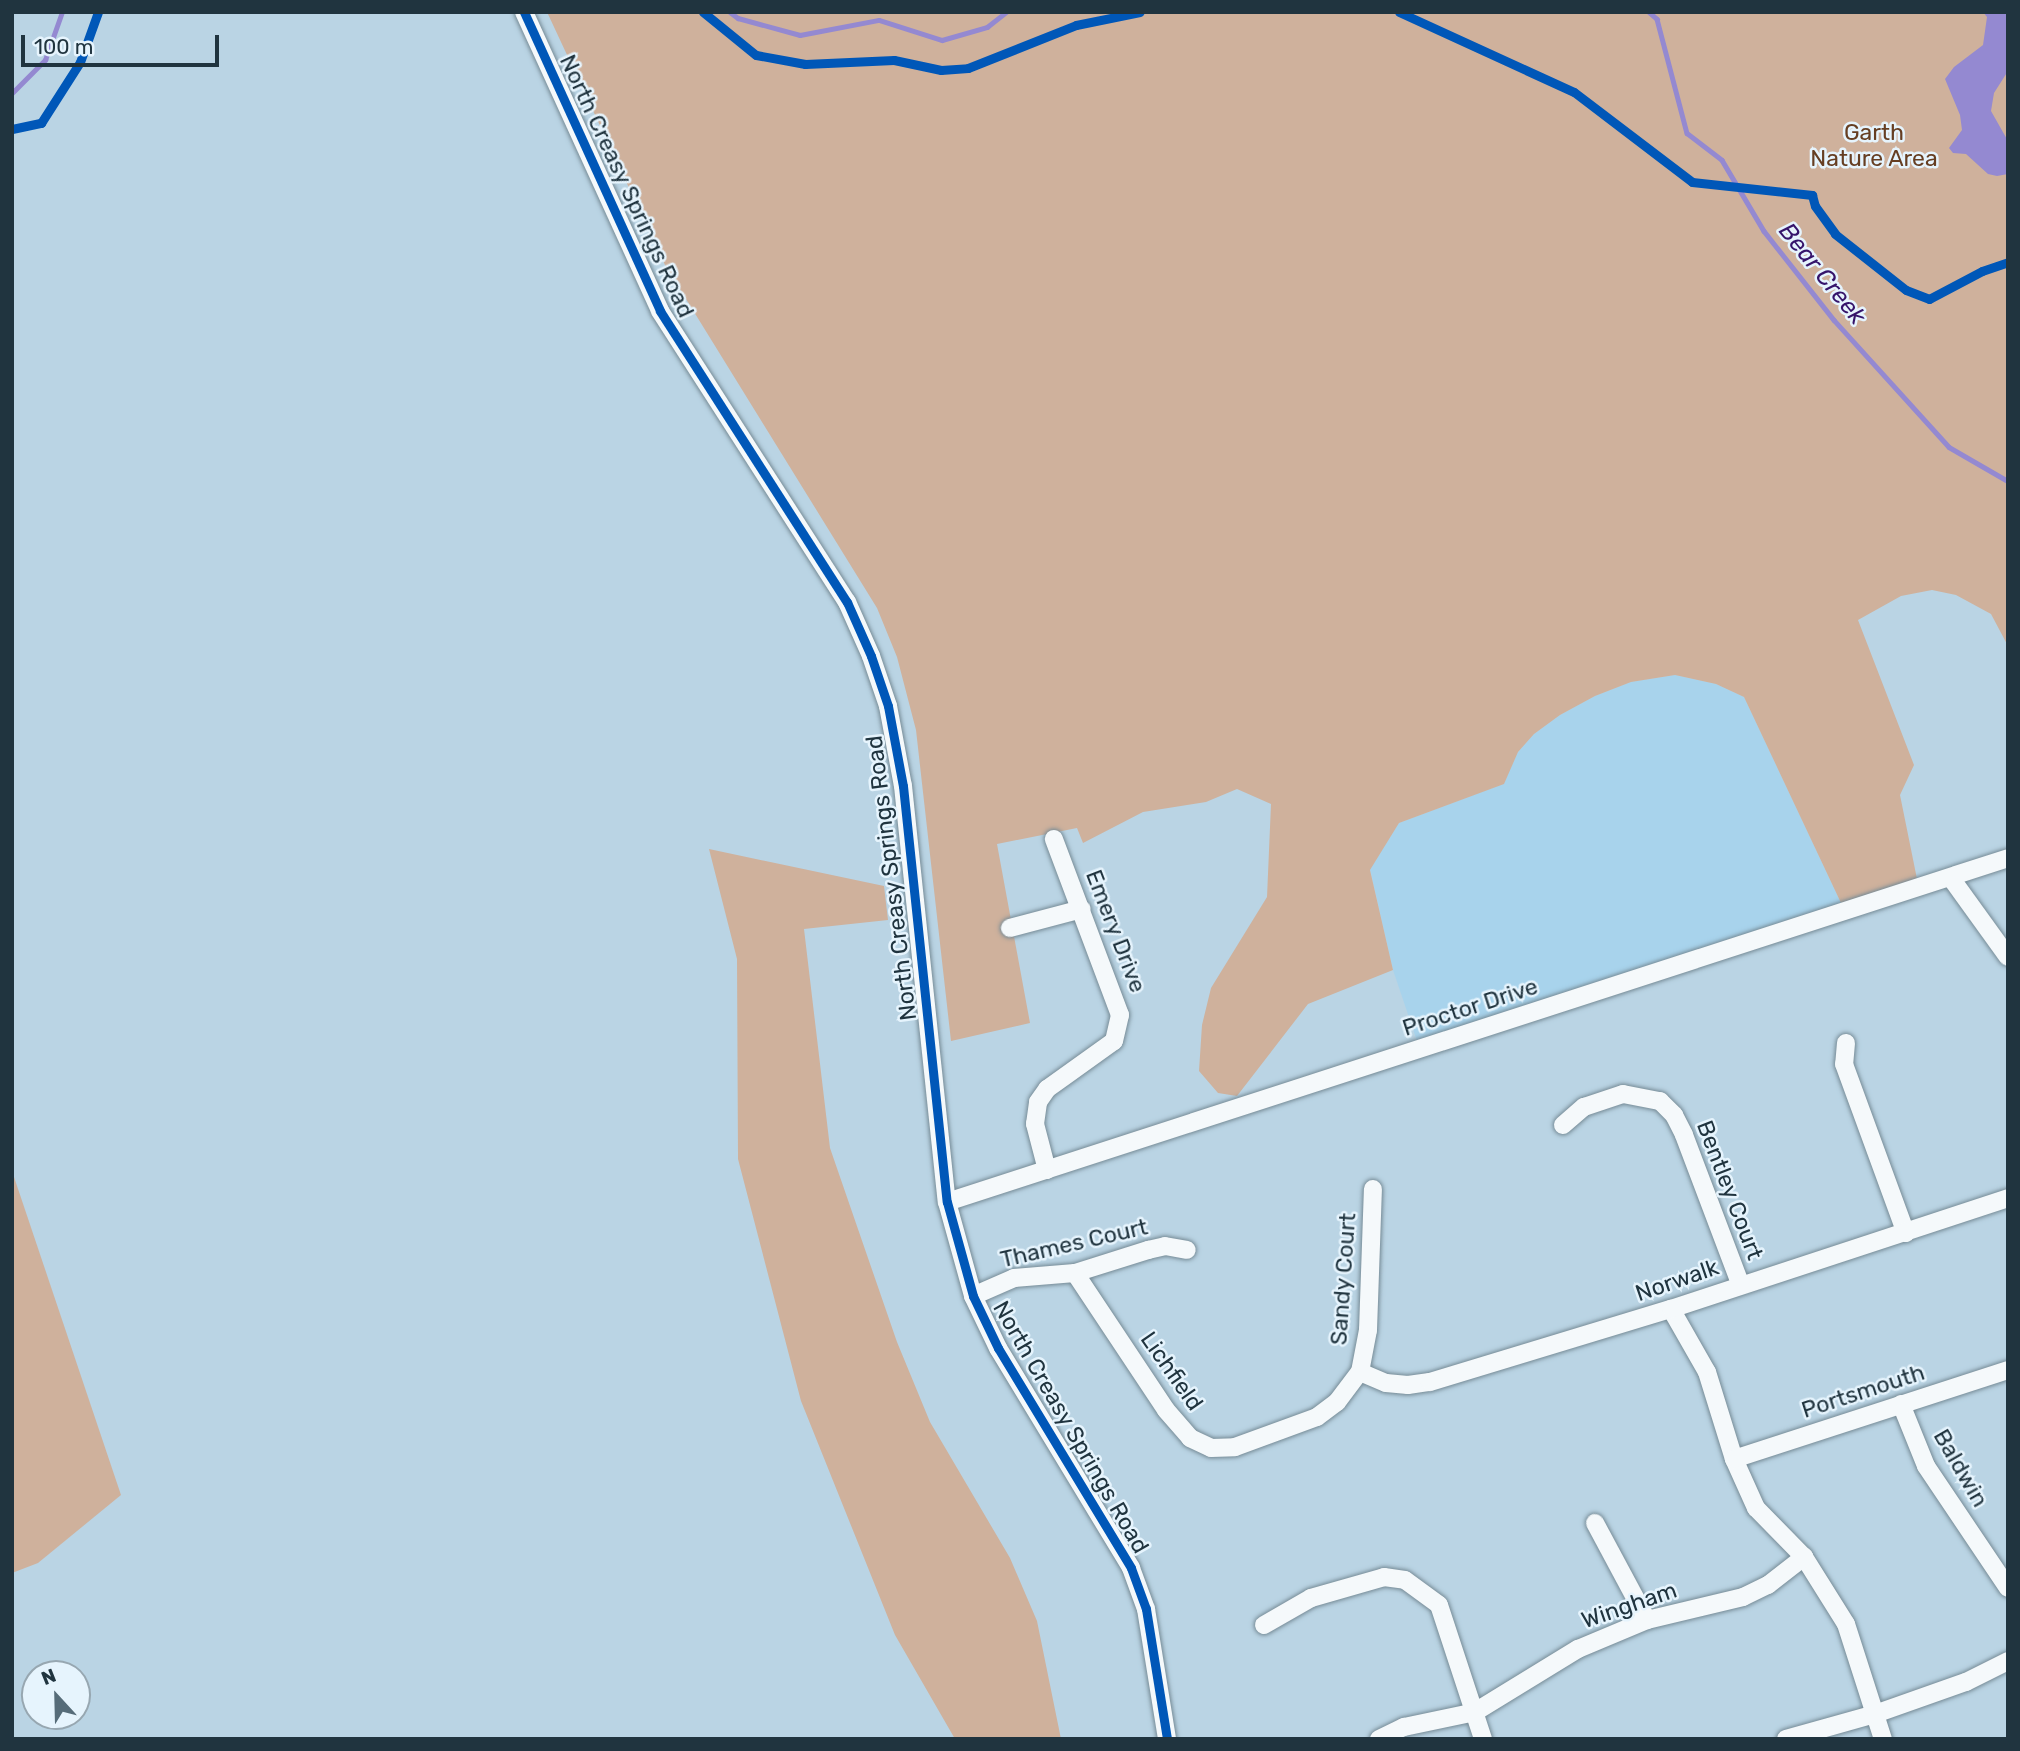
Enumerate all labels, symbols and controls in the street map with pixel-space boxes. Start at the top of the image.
scale bar [24,21,222,65]
text: 100 m [34,34,93,59]
street label: North Creasy Springs Road [554,50,700,322]
park label: Garth Nature Area [1810,118,1938,172]
water label: Bear Creek [1772,217,1872,331]
street label: North Creasy Springs Road [860,734,922,1022]
street label: Emery Drive [1080,866,1152,996]
street label: Proctor Drive [1399,972,1541,1042]
street label: Bentley Court [1691,1116,1769,1264]
street label: Sandy Court [1325,1212,1361,1346]
street label: Thames Court [998,1213,1150,1273]
street label: Norwalk [1632,1253,1722,1307]
street label: North Creasy Springs Road [987,1296,1155,1558]
street label: Lichfield [1135,1326,1209,1416]
street label: Portsmouth [1798,1358,1928,1424]
street label: Baldwin [1928,1424,1994,1512]
street label: Wingham [1578,1576,1680,1634]
north arrow [21,1660,91,1730]
text: N [38,1664,59,1690]

